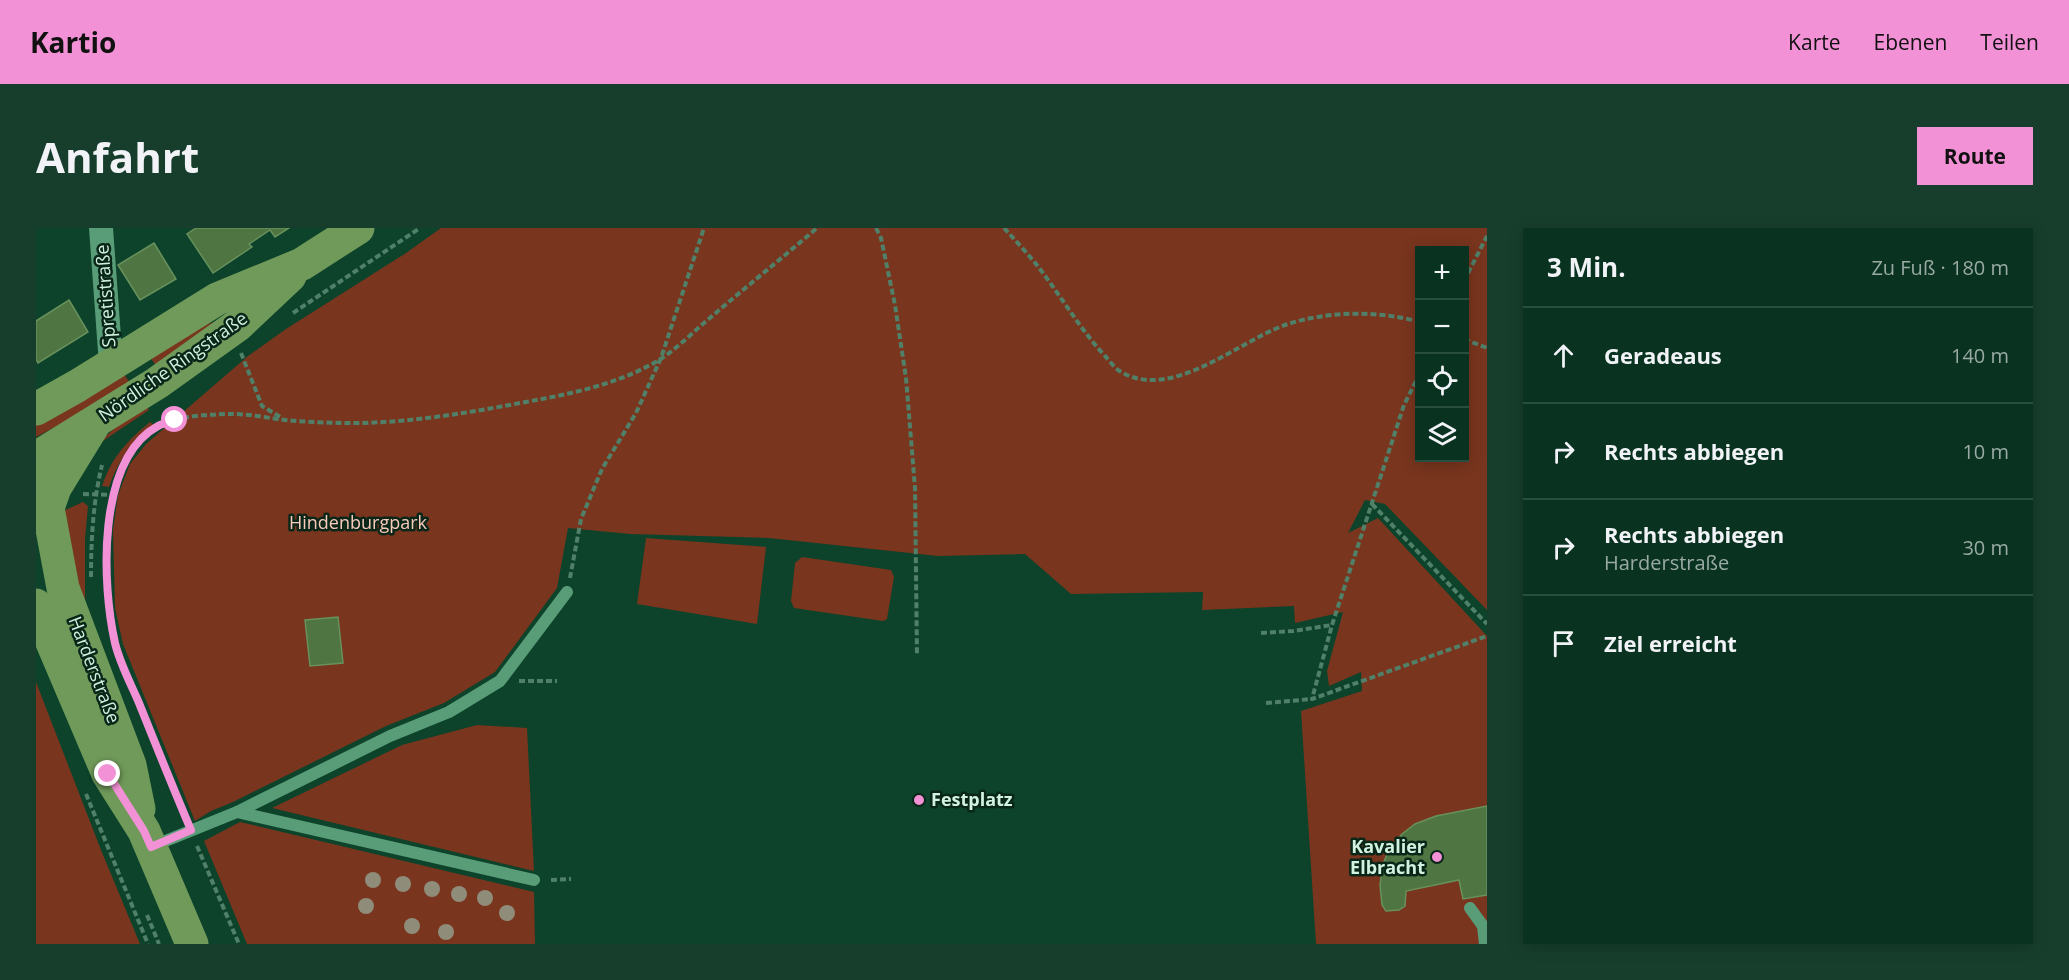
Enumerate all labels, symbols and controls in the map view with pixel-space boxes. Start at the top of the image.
text: Kartio [30,23,116,61]
text: Karte [1788,28,1841,56]
text: Ebenen [1874,28,1947,56]
text: Teilen [1980,28,2039,56]
button: Route [1917,127,2033,185]
text: Anfahrt [36,128,199,185]
street label: Spretistraße [89,244,121,348]
map controls [1415,246,1469,462]
button: + [1415,246,1469,300]
text: 3 Min. [1547,249,1626,285]
text: Zu Fuß · 180 m [1871,254,2009,281]
button: − [1415,300,1469,354]
street label: Nördliche Ringstraße [93,306,252,427]
icon: ahead [1547,339,1580,372]
text: Geradeaus [1604,340,1722,370]
text: 140 m [1951,342,2009,369]
button: locate [1415,354,1469,408]
route start [161,406,187,432]
button: layers [1415,408,1469,462]
icon: right [1547,435,1580,468]
text: Rechts abbiegen [1604,436,1784,466]
text: 10 m [1962,438,2009,465]
park label: Hindenburgpark [289,510,428,534]
text: Rechts abbiegen [1604,519,1784,549]
icon: right [1547,531,1580,564]
text: 30 m [1962,534,2009,561]
text: Harderstraße [1604,549,1729,576]
street label: Harderstraße [64,613,126,727]
icon: arrive [1547,627,1580,660]
text: Ziel erreicht [1604,628,1737,658]
route end [94,760,120,786]
place label: Festplatz [931,787,1013,811]
marker: Festplatz [912,793,926,807]
place label: Kavalier Elbracht [1350,834,1425,879]
marker: Kavalier Elbracht [1430,850,1444,864]

